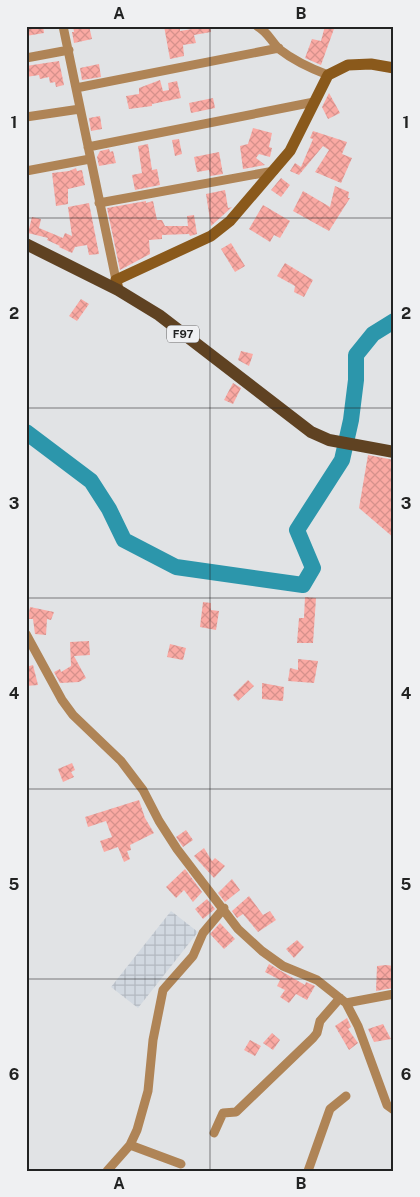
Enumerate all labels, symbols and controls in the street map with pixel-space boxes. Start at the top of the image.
text: A [113,4,125,23]
text: B [296,4,307,23]
text: 1 [11,113,17,132]
text: 1 [403,113,409,132]
text: 2 [9,304,19,323]
text: 2 [401,304,411,323]
road number: F97 [167,326,199,342]
text: 3 [9,494,19,513]
text: 3 [401,494,411,513]
text: 4 [9,684,20,703]
text: 4 [401,684,412,703]
text: 5 [9,875,20,894]
text: 5 [401,875,412,894]
text: 6 [9,1065,19,1084]
text: 6 [401,1065,411,1084]
text: A [113,1174,125,1193]
text: B [296,1174,307,1193]

